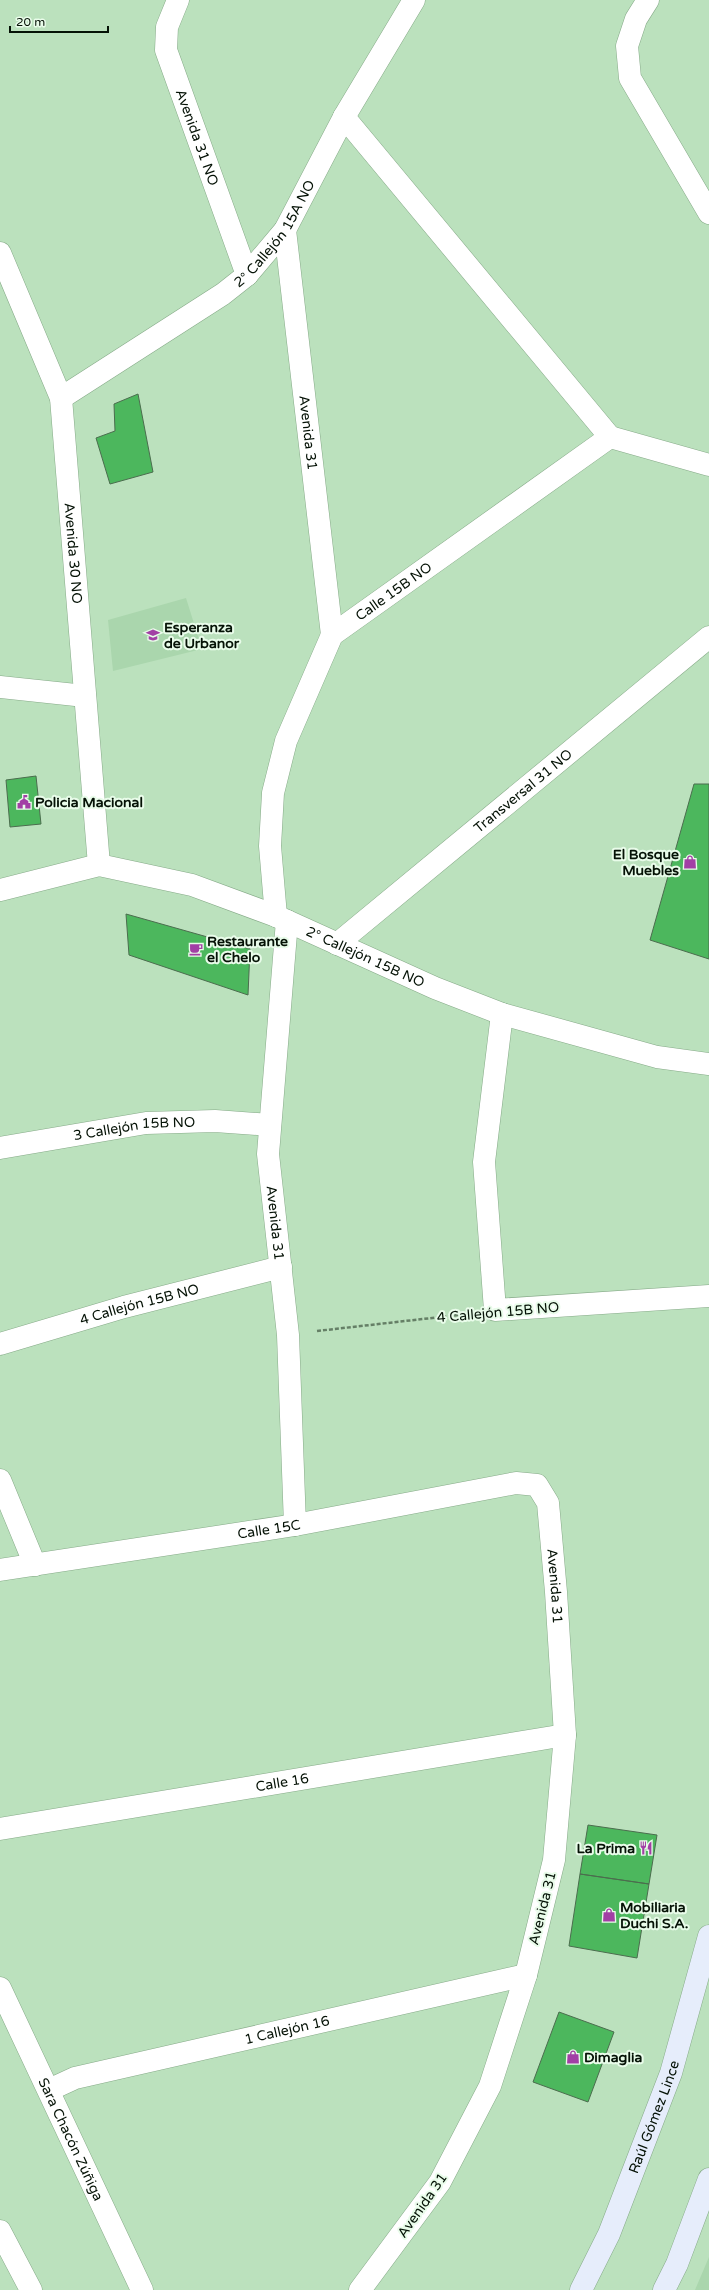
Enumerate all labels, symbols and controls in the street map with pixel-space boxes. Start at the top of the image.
scale bar [10,8,108,34]
text: 20 m [16,15,45,29]
street label: Avenida 31 NO [172,87,222,188]
street label: 2° Callejón 15A NO [231,177,319,291]
street label: Avenida 31 [295,394,321,471]
street label: Avenida 30 NO [61,502,86,604]
street label: Calle 15B NO [352,559,435,625]
place label: Esperanza de Urbanor [164,619,240,652]
school or university icon: Esperanza de Urbanor [145,627,161,643]
street label: Transversal 31 NO [471,745,576,836]
public building icon: Policia Macional [16,794,32,810]
place label: Policia Macional [35,794,143,811]
place label: El Bosque Muebles [613,846,679,879]
shop icon: El Bosque Muebles [682,854,698,870]
street label: 2° Callejón 15B NO [303,923,427,991]
place label: Restaurante el Chelo [207,933,288,966]
cafe icon: Restaurante el Chelo [188,941,204,957]
street label: 3 Callejón 15B NO [72,1114,196,1144]
street label: Avenida 31 [263,1185,288,1261]
street label: 4 Callejón 15B NO [78,1280,201,1329]
street label: 4 Callejón 15B NO [436,1299,560,1326]
street label: Calle 15C [236,1516,302,1543]
street label: Avenida 31 [543,1548,566,1624]
street label: Calle 16 [254,1770,310,1795]
place label: La Prima [577,1840,635,1857]
restaurant icon: La Prima [638,1840,654,1856]
street label: Avenida 31 [525,1870,560,1947]
place label: Mobiliaria Duchi S.A. [620,1899,688,1932]
shop icon: Mobiliaria Duchi S.A. [601,1907,617,1923]
street label: 1 Callejón 16 [243,2012,331,2048]
shop icon: Dimaglia [565,2049,581,2065]
place label: Dimaglia [584,2049,642,2066]
street label: Raúl Gómez Lince [625,2059,683,2176]
street label: Sara Chacón Zúñiga [34,2075,107,2204]
street label: Avenida 31 [394,2170,451,2241]

